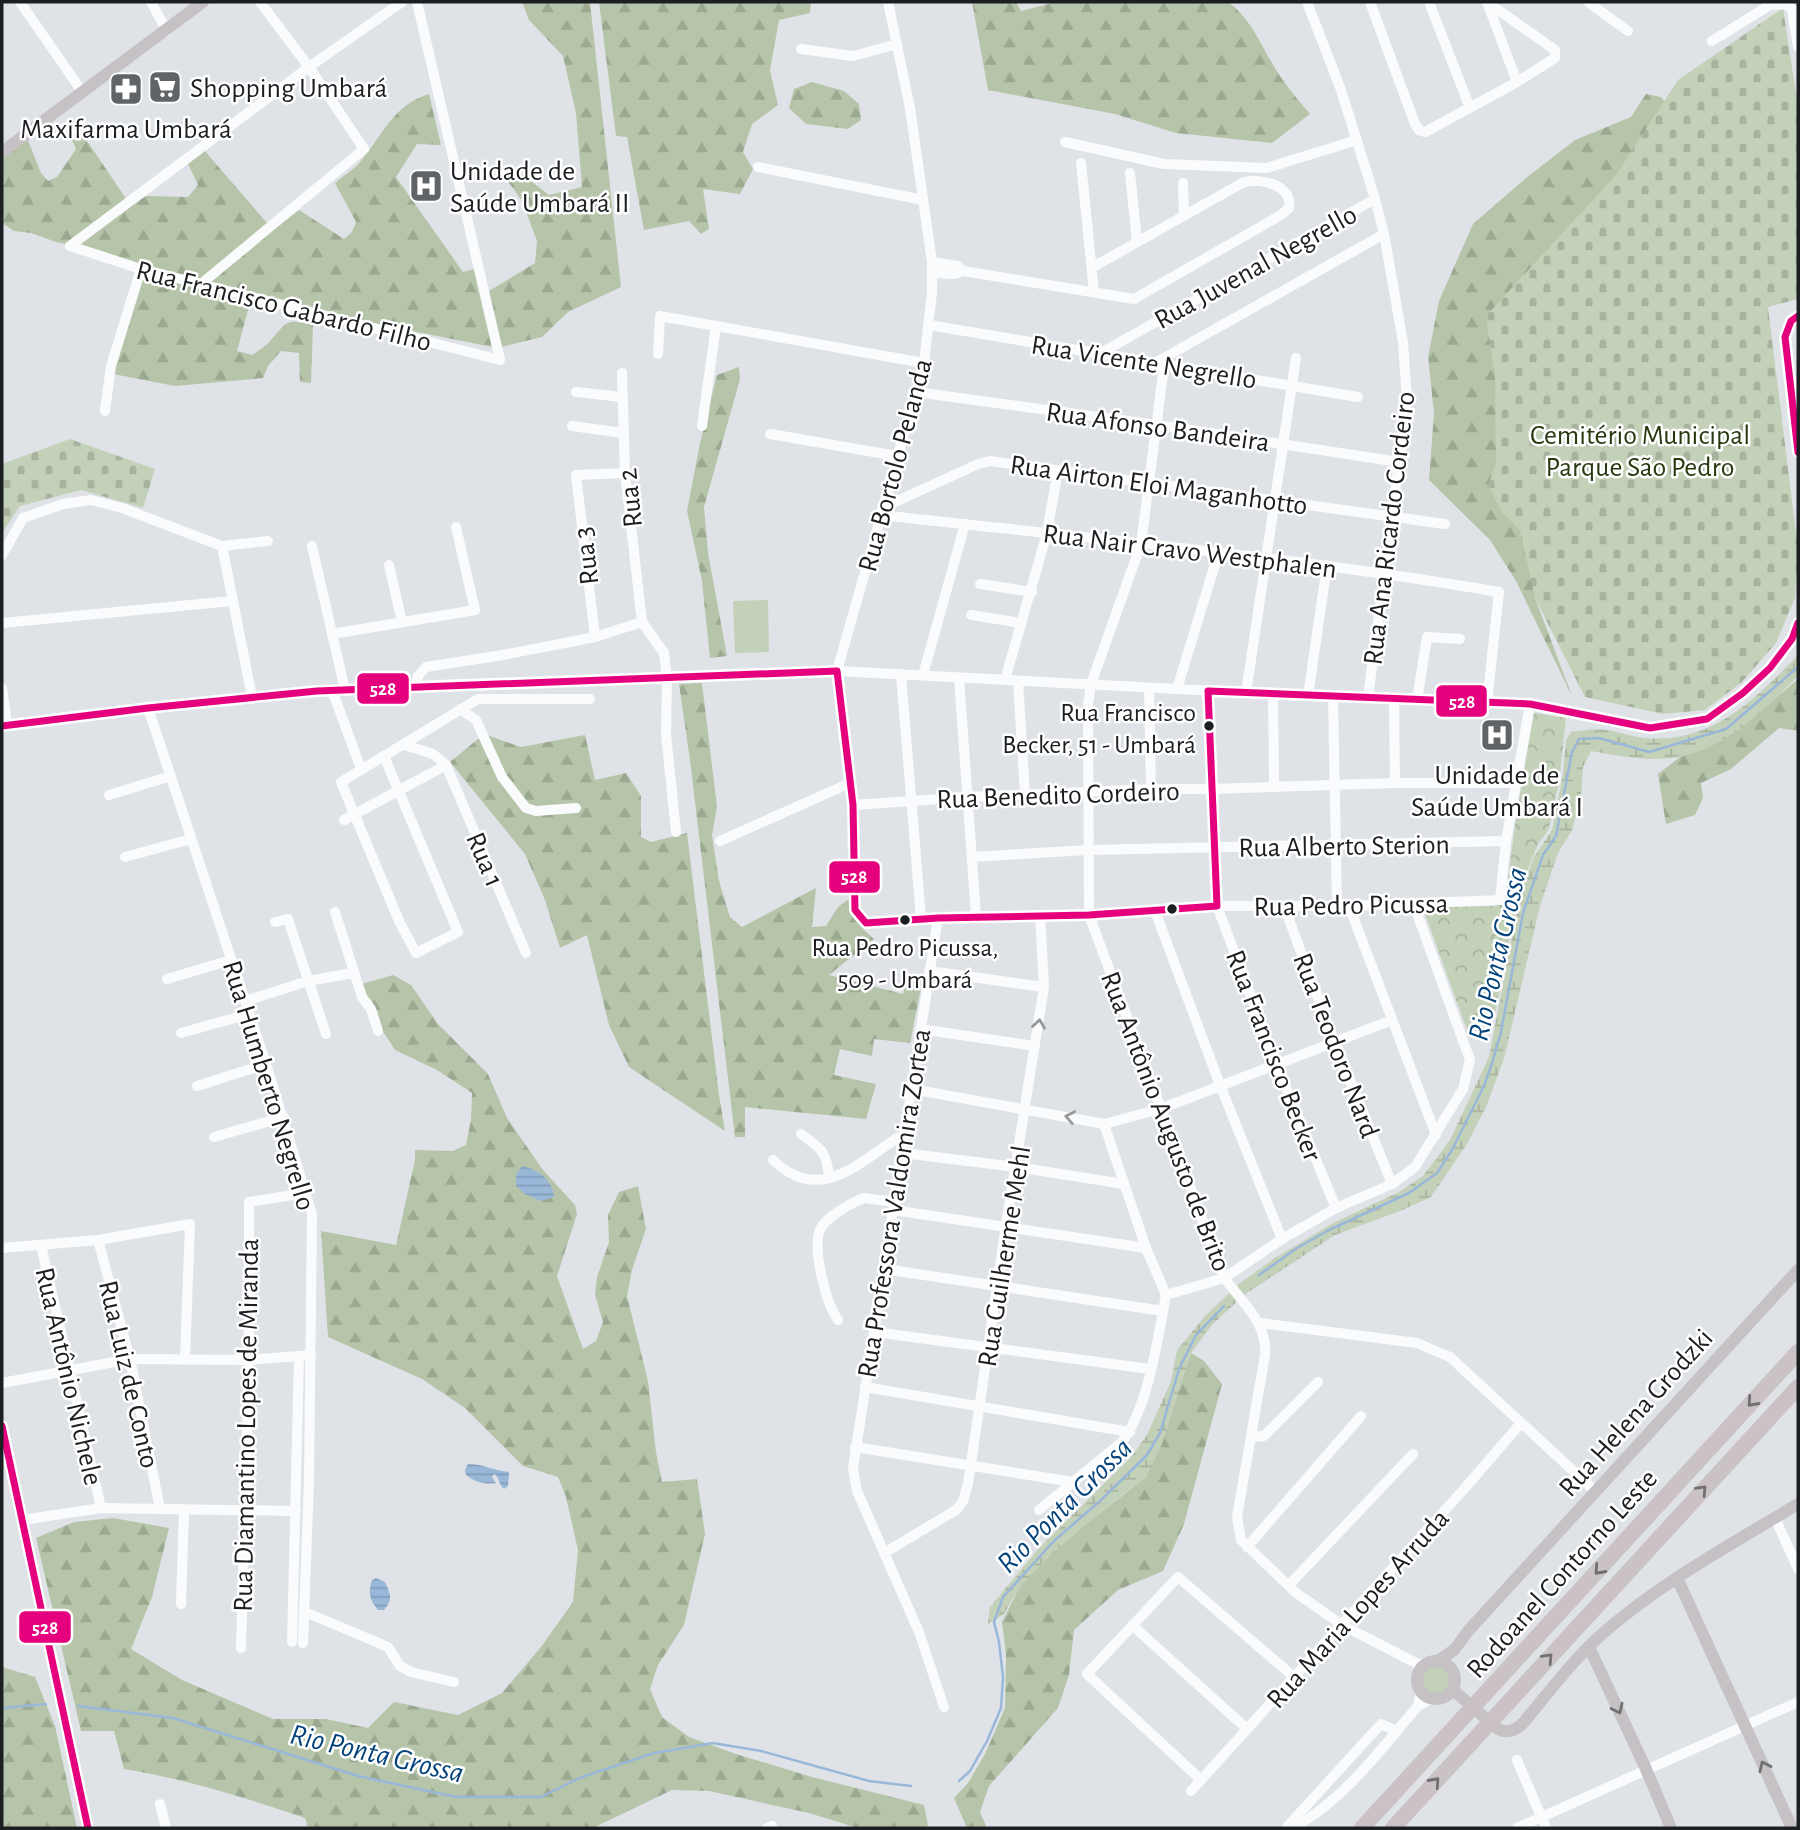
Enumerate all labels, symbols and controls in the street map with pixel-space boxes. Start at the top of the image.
supermarket icon: Shopping Umbará [146,68,184,106]
pharmacy icon: Maxifarma Umbará [107,70,145,108]
place label: Shopping Umbará [190,75,387,103]
place label: Maxifarma Umbará [20,116,232,144]
place label: Unidade de Saúde Umbará II [450,158,630,218]
hospital icon: Unidade de Saúde Umbará II [407,167,445,205]
street label: Rua Juvenal Negrello [1150,201,1362,335]
street label: Rua Francisco Gabardo Filho [133,257,434,357]
street label: Rua Vicente Negrello [1029,331,1258,395]
street label: Rua Bortolo Pelanda [854,356,938,575]
street label: Rua Ana Ricardo Cordeiro [1359,390,1421,667]
street label: Rua Afonso Bandeira [1044,398,1271,458]
park label: Cemitério Municipal Parque São Pedro [1530,422,1750,482]
street label: Rua Airton Eloi Maganhotto [1008,451,1309,521]
street label: Rua 2 [614,467,648,529]
street label: Rua Nair Cravo Westphalen [1041,520,1338,584]
street label: Rua 3 [570,525,604,586]
line badge: 528 [356,672,410,705]
text: 528 [370,680,396,699]
line badge: 528 [1435,684,1488,718]
text: 528 [1449,693,1475,712]
place label: Rua Francisco Becker, 51 - Umbará [1002,700,1196,758]
hospital icon: Unidade de Saúde Umbará I [1478,716,1516,754]
marker: Rua Francisco Becker, 51 - Umbará [1202,719,1216,733]
place label: Unidade de Saúde Umbará I [1411,762,1583,822]
street label: Rua Benedito Cordeiro [936,778,1180,814]
street label: Rua 1 [460,828,508,891]
street label: Rua Alberto Sterion [1238,831,1450,863]
line badge: 528 [828,860,881,894]
water label: Rio Ponta Grossa [1463,864,1533,1044]
text: 528 [841,868,867,887]
street label: Rua Pedro Picussa [1253,890,1449,922]
unlabelled marker [1165,902,1179,916]
marker: Rua Pedro Picussa, 509 - Umbará [898,913,912,927]
place label: Rua Pedro Picussa, 509 - Umbará [811,935,999,993]
street label: Rua Francisco Becker [1220,946,1326,1165]
street label: Rua Teodoro Nard [1287,949,1383,1142]
street label: Rua Humberto Negrello [217,957,319,1214]
street label: Rua Antônio Augusto de Brito [1095,968,1235,1276]
one-way arrow [1031,1018,1046,1030]
street label: Rua Professora Valdomira Zortea [854,1027,936,1380]
one-way arrow [1064,1111,1076,1126]
street label: Rua Guilherme Mehl [974,1144,1036,1369]
street label: Rua Diamantino Lopes de Miranda [230,1238,264,1612]
street label: Rua Antônio Nichele [29,1265,107,1488]
street label: Rua Luiz de Conto [93,1278,163,1471]
street label: Rua Helena Grodzki [1554,1324,1719,1502]
one-way arrow [1748,1394,1761,1407]
water label: Rio Ponta Grossa [991,1432,1138,1579]
street label: Rodoanel Contorno Leste [1462,1465,1663,1684]
one-way arrow [1694,1485,1707,1498]
street label: Rua Maria Lopes Arruda [1262,1504,1455,1714]
one-way arrow [1595,1562,1607,1575]
line badge: 528 [18,1610,72,1644]
text: 528 [32,1619,58,1638]
one-way arrow [1540,1653,1552,1666]
one-way arrow [1610,1702,1624,1714]
water label: Rio Ponta Grossa [287,1719,467,1789]
one-way arrow [1758,1761,1772,1774]
one-way arrow [1426,1777,1439,1790]

